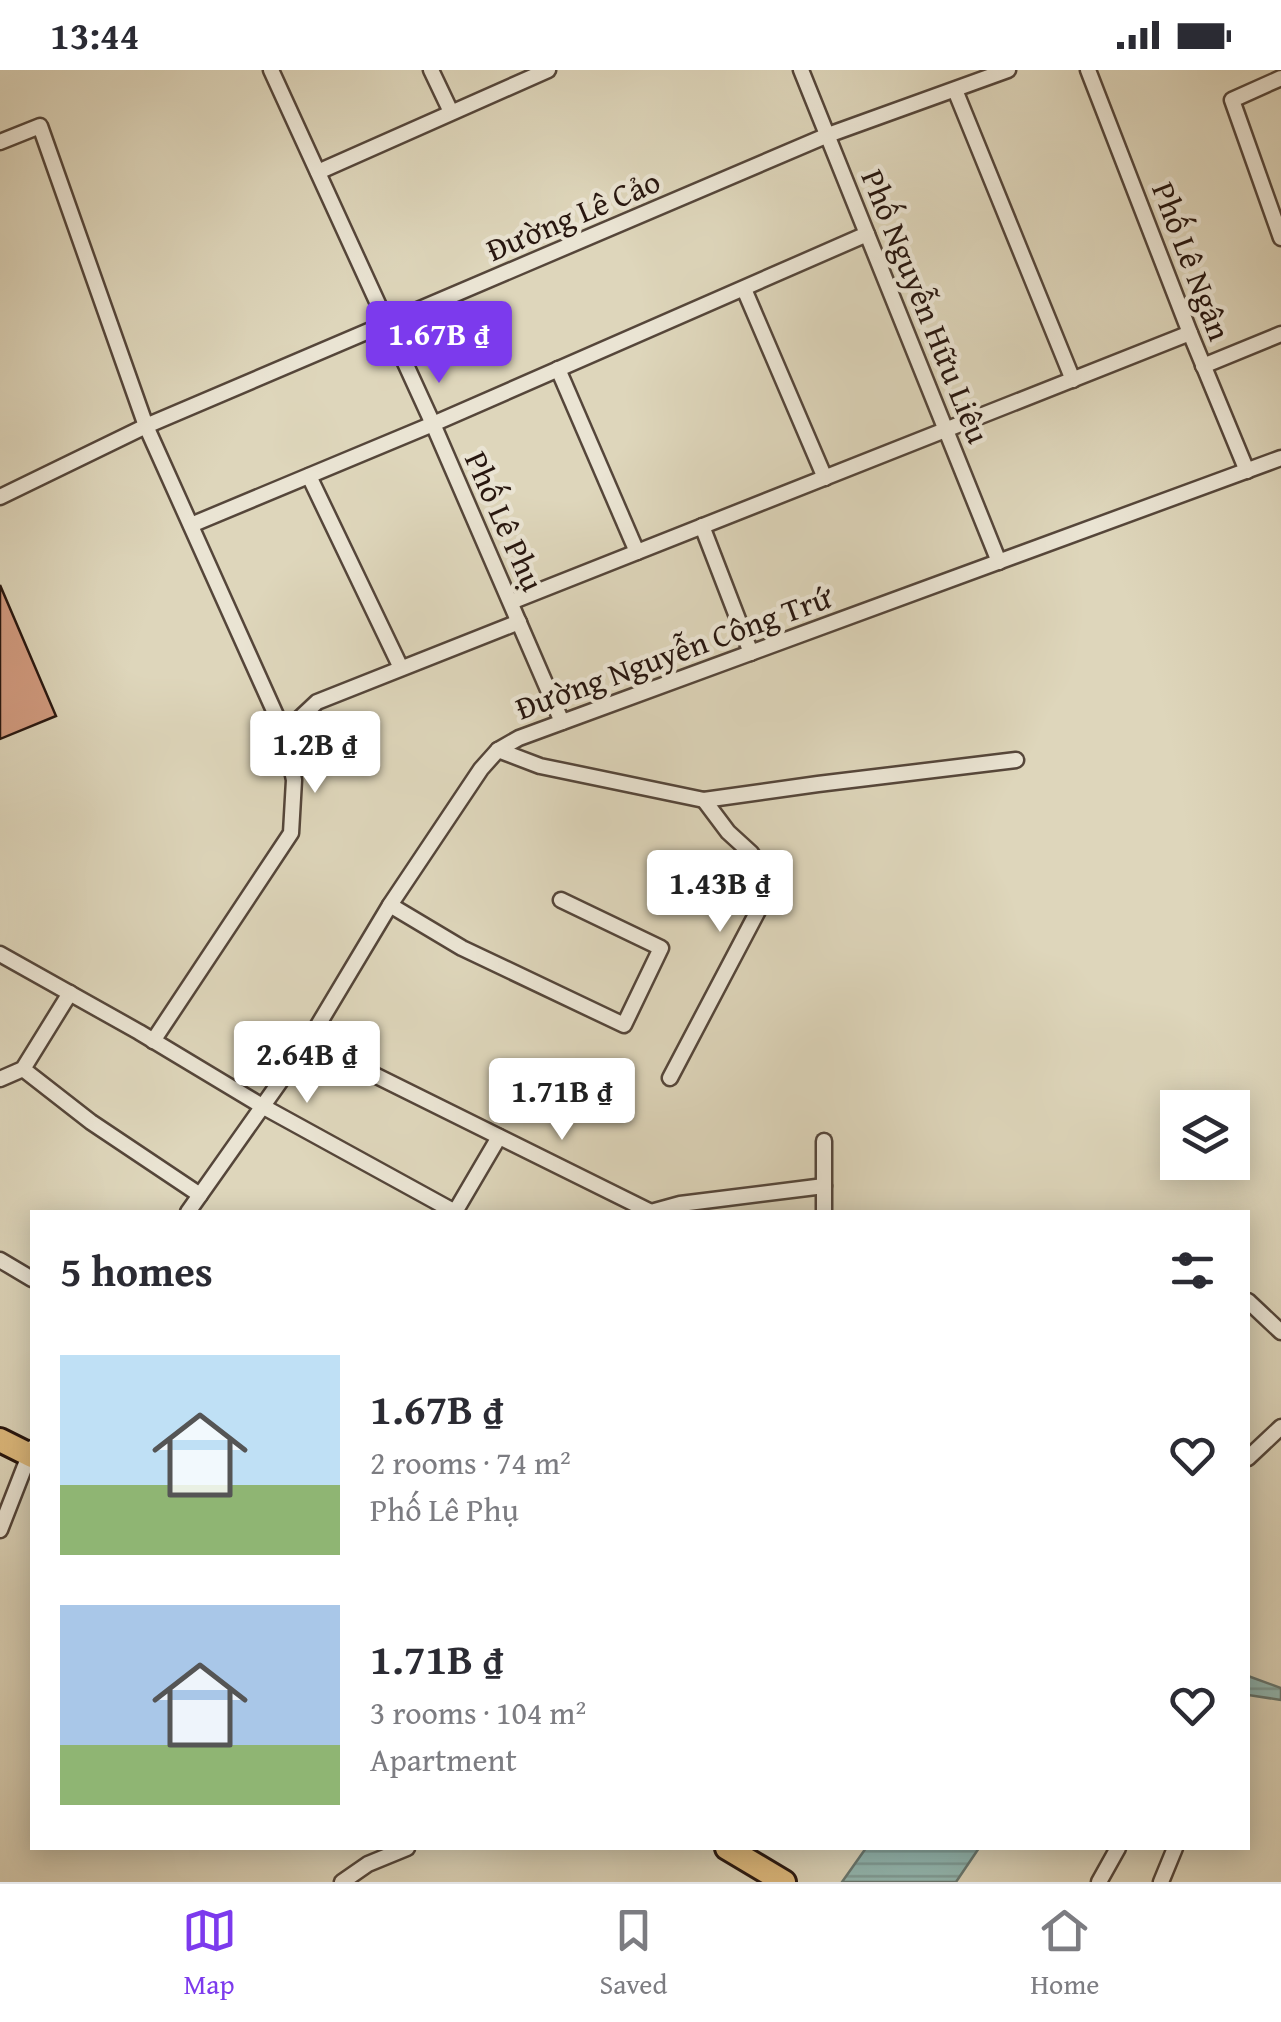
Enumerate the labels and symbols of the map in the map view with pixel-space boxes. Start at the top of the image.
street label: Đường Lê Cảo [479,157,667,273]
street label: Phố Nguyễn Hữu Liêu [850,162,1003,451]
street label: Phố Lê Ngân [1140,175,1244,347]
pin: 1.67B ₫ [347,301,531,386]
street label: Phố Lê Phụ [453,444,557,599]
street label: Đường Nguyễn Công Trứ [509,572,840,731]
pin: 1.2B ₫ [234,711,396,796]
pin: 1.43B ₫ [628,850,812,935]
pin: 2.64B ₫ [215,1021,399,1106]
pin: 1.71B ₫ [470,1058,654,1143]

